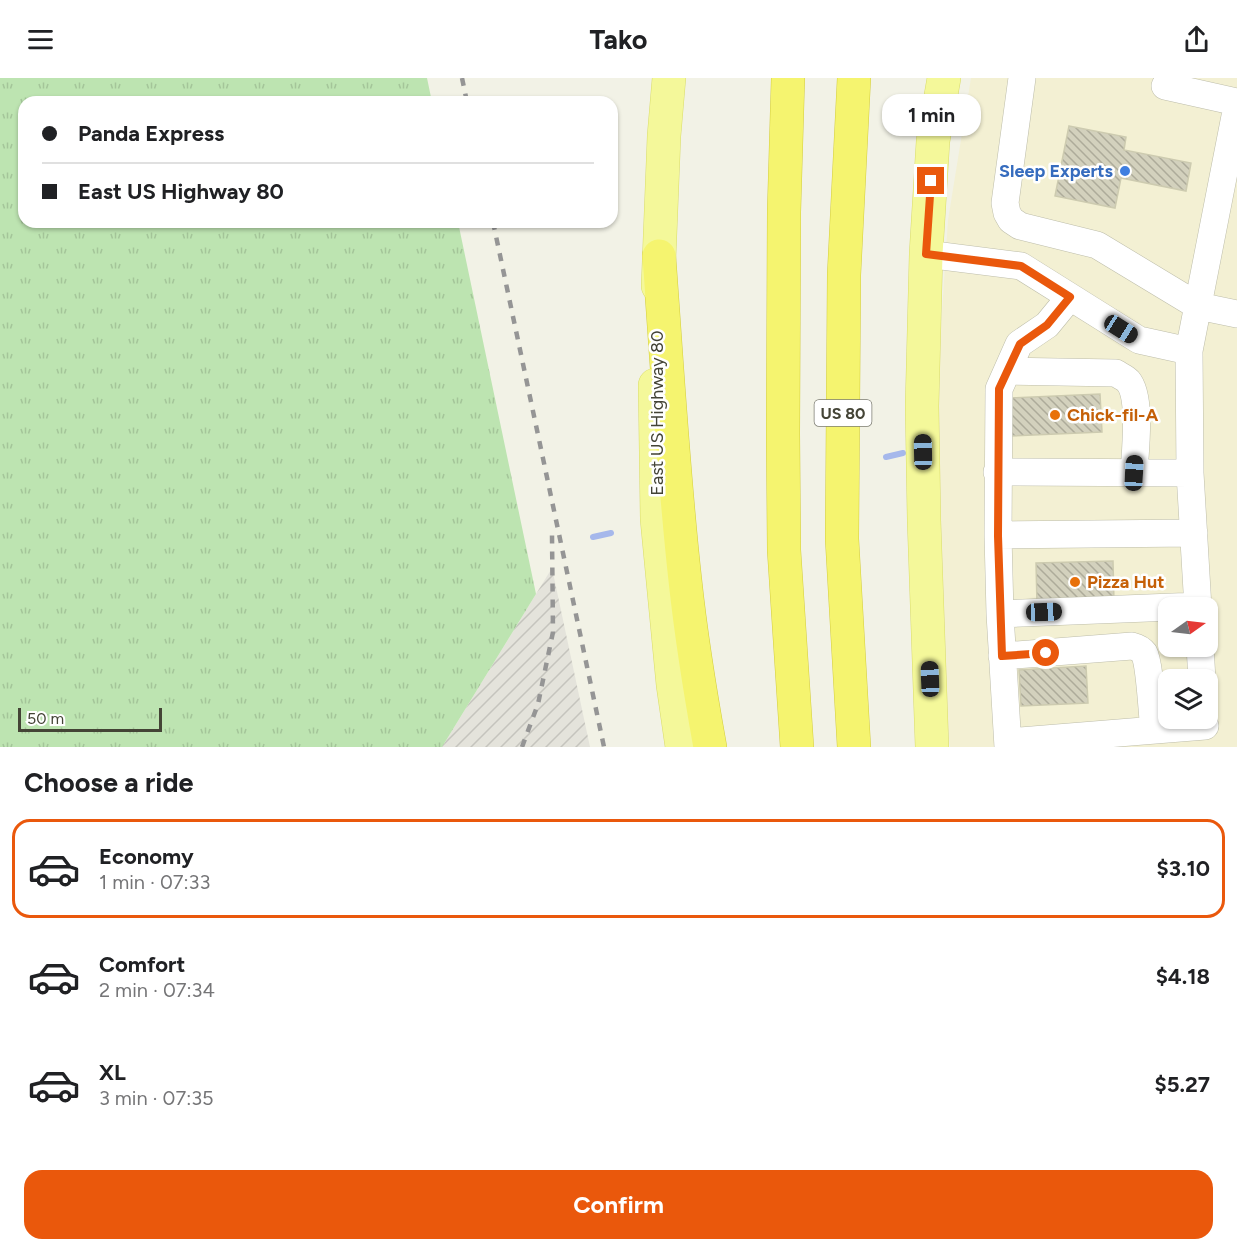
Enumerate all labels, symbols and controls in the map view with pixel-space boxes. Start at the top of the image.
icon: menu [24,23,57,56]
text: Tako [590,23,647,56]
icon: share [1180,23,1213,56]
callout: 1 min [882,94,980,136]
text: 1 min [908,103,955,127]
text: Panda Express [78,120,224,147]
place label: Sleep Experts [999,160,1114,182]
marker: Sleep Experts [1118,164,1132,178]
route end [917,167,944,194]
text: East US Highway 80 [78,178,284,205]
car [1101,312,1141,346]
street label: East US Highway 80 [646,330,668,496]
road number: US 80 [814,400,872,426]
place label: Chick-fil-A [1067,404,1158,426]
marker: Chick-fil-A [1048,408,1062,422]
car [914,434,932,470]
car [1124,455,1144,491]
place label: Pizza Hut [1087,571,1165,593]
marker: Pizza Hut [1068,575,1082,589]
north arrow [1158,597,1218,657]
map controls [1158,597,1218,729]
car [1026,602,1062,622]
route start [1032,639,1059,666]
car [920,661,940,697]
button: layers [1158,669,1218,729]
scale bar [18,705,162,732]
text: 50 m [27,709,64,728]
text: Choose a ride [24,766,193,799]
icon: car [27,842,81,896]
text: Economy [99,843,194,870]
text: $3.10 [1157,855,1210,882]
text: 1 min · 07:33 [99,870,210,894]
icon: car [27,950,81,1004]
text: Comfort [99,951,185,978]
text: $4.18 [1156,963,1210,990]
text: 2 min · 07:34 [99,978,215,1002]
icon: car [27,1058,81,1112]
text: XL [99,1059,126,1086]
text: $5.27 [1155,1071,1210,1098]
text: 3 min · 07:35 [99,1086,214,1110]
button: Confirm [24,1170,1213,1239]

